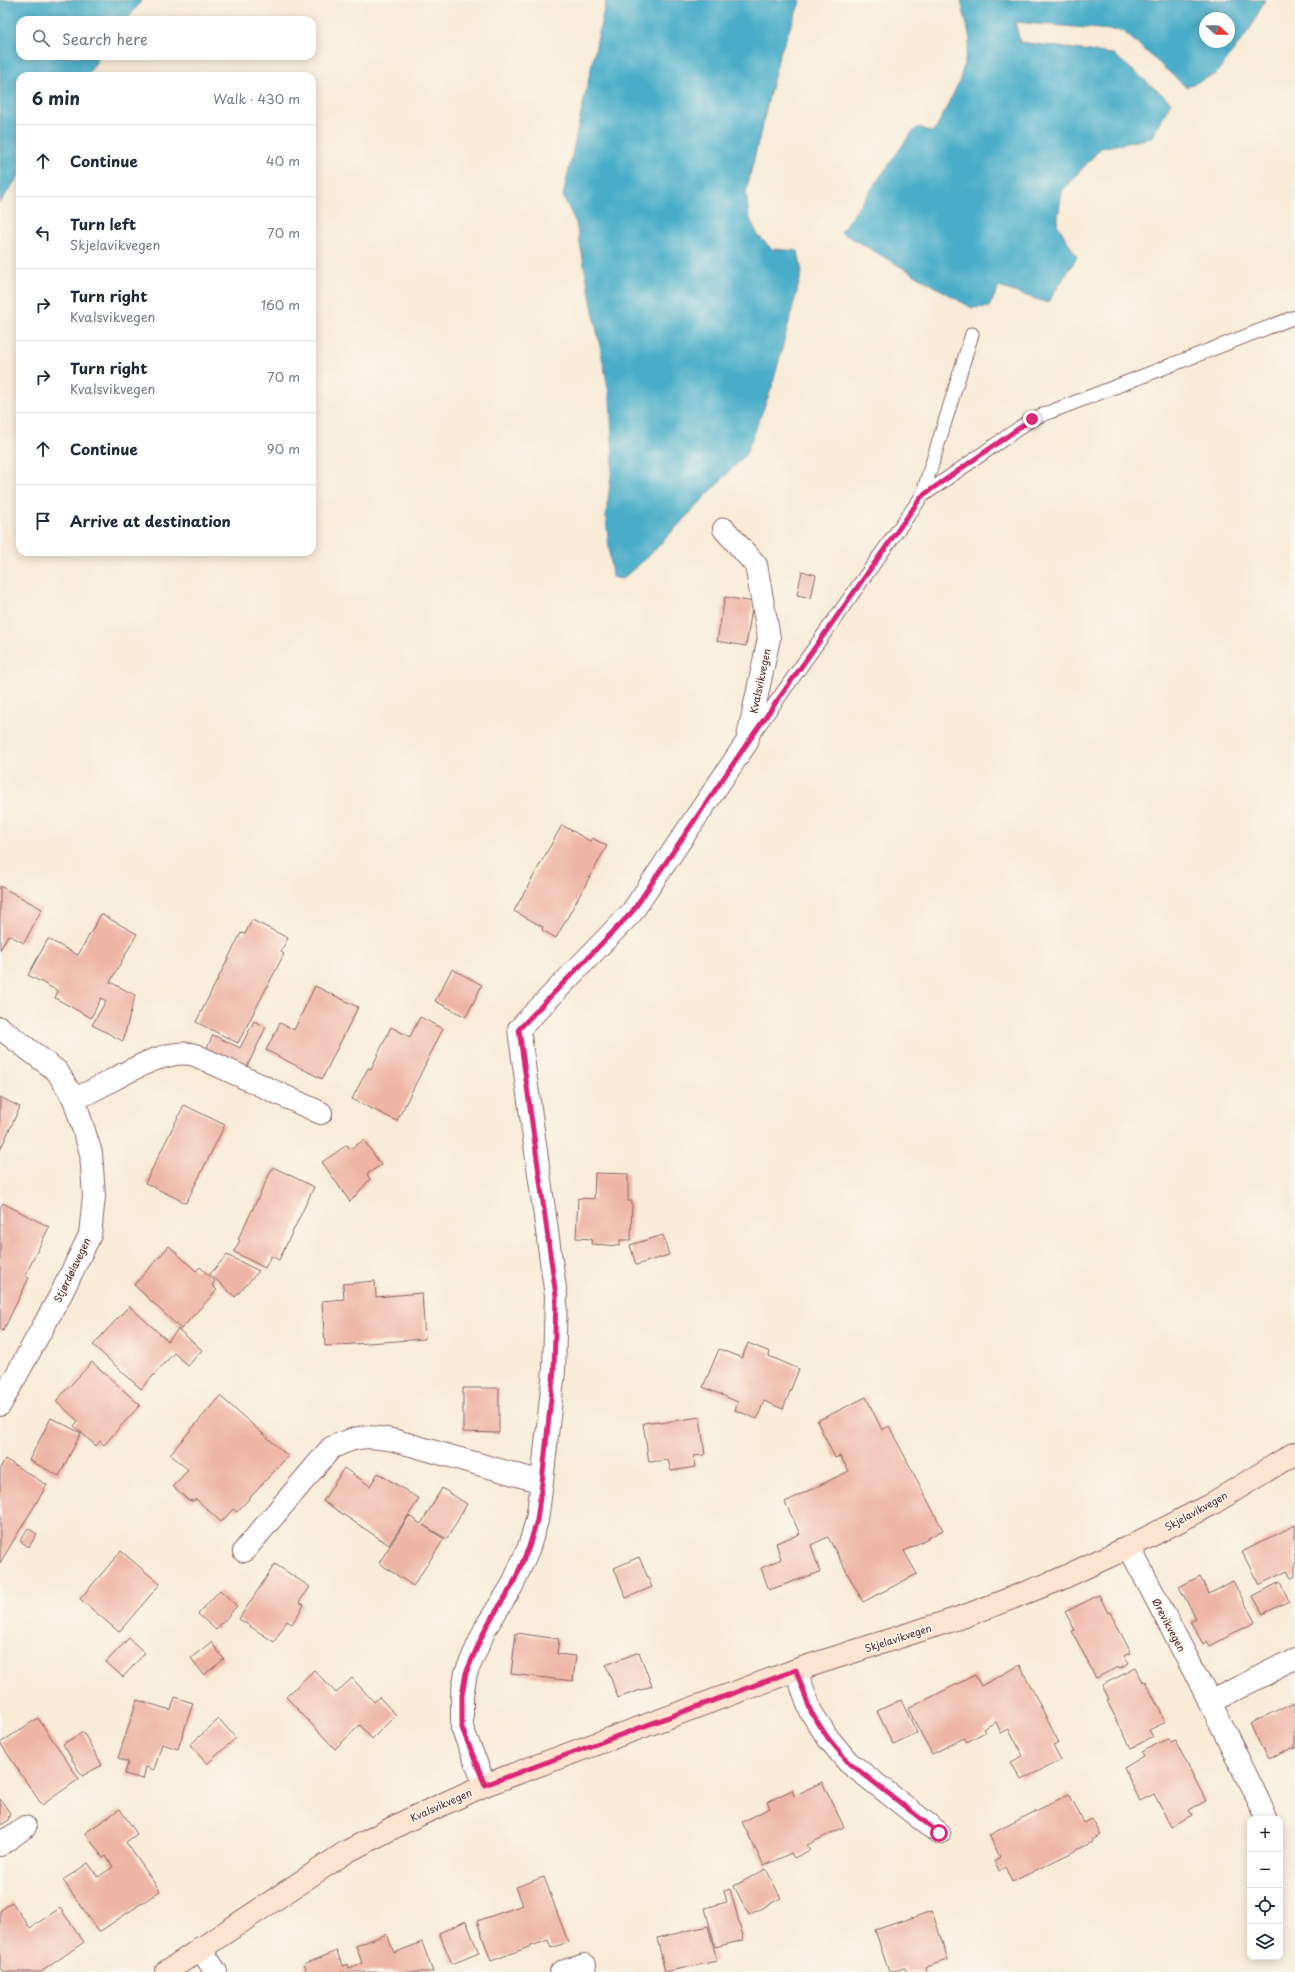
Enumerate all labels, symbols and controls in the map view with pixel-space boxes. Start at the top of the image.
north arrow [1199,12,1235,48]
search box [16,16,316,60]
icon: search [30,27,52,49]
text: Search here [62,27,148,50]
text: 6 min [32,85,80,111]
text: Walk · 430 m [213,89,300,108]
text: Continue [70,149,138,172]
icon: ahead [32,150,54,172]
text: 40 m [266,151,300,170]
text: Turn left [70,212,136,235]
icon: left [32,222,54,244]
text: 70 m [267,223,300,242]
text: Skjelavikvegen [70,235,160,254]
text: Turn right [70,284,147,307]
icon: right [32,294,54,316]
text: 160 m [261,295,300,314]
text: Kvalsvikvegen [70,307,155,326]
text: Turn right [70,356,147,379]
icon: right [32,366,54,388]
text: 70 m [267,367,300,386]
text: Kvalsvikvegen [70,379,155,398]
route end [1023,410,1041,428]
text: Continue [70,437,138,460]
icon: ahead [32,438,54,460]
text: 90 m [267,439,300,458]
text: Arrive at destination [70,509,231,532]
icon: arrive [32,510,54,532]
street label: Kvalsvikvegen [745,647,774,715]
street label: Stjørdølavegen [49,1235,94,1305]
street label: Skjelavikvegen [1162,1487,1230,1534]
street label: Ørevikvegen [1149,1595,1190,1654]
street label: Skjelavikvegen [863,1620,933,1655]
street label: Kvalsvikvegen [408,1784,474,1825]
map controls [1247,1816,1283,1960]
button: + [1247,1816,1283,1852]
route start [930,1824,948,1842]
button: − [1247,1852,1283,1888]
button: locate [1247,1888,1283,1924]
button: layers [1247,1924,1283,1960]

